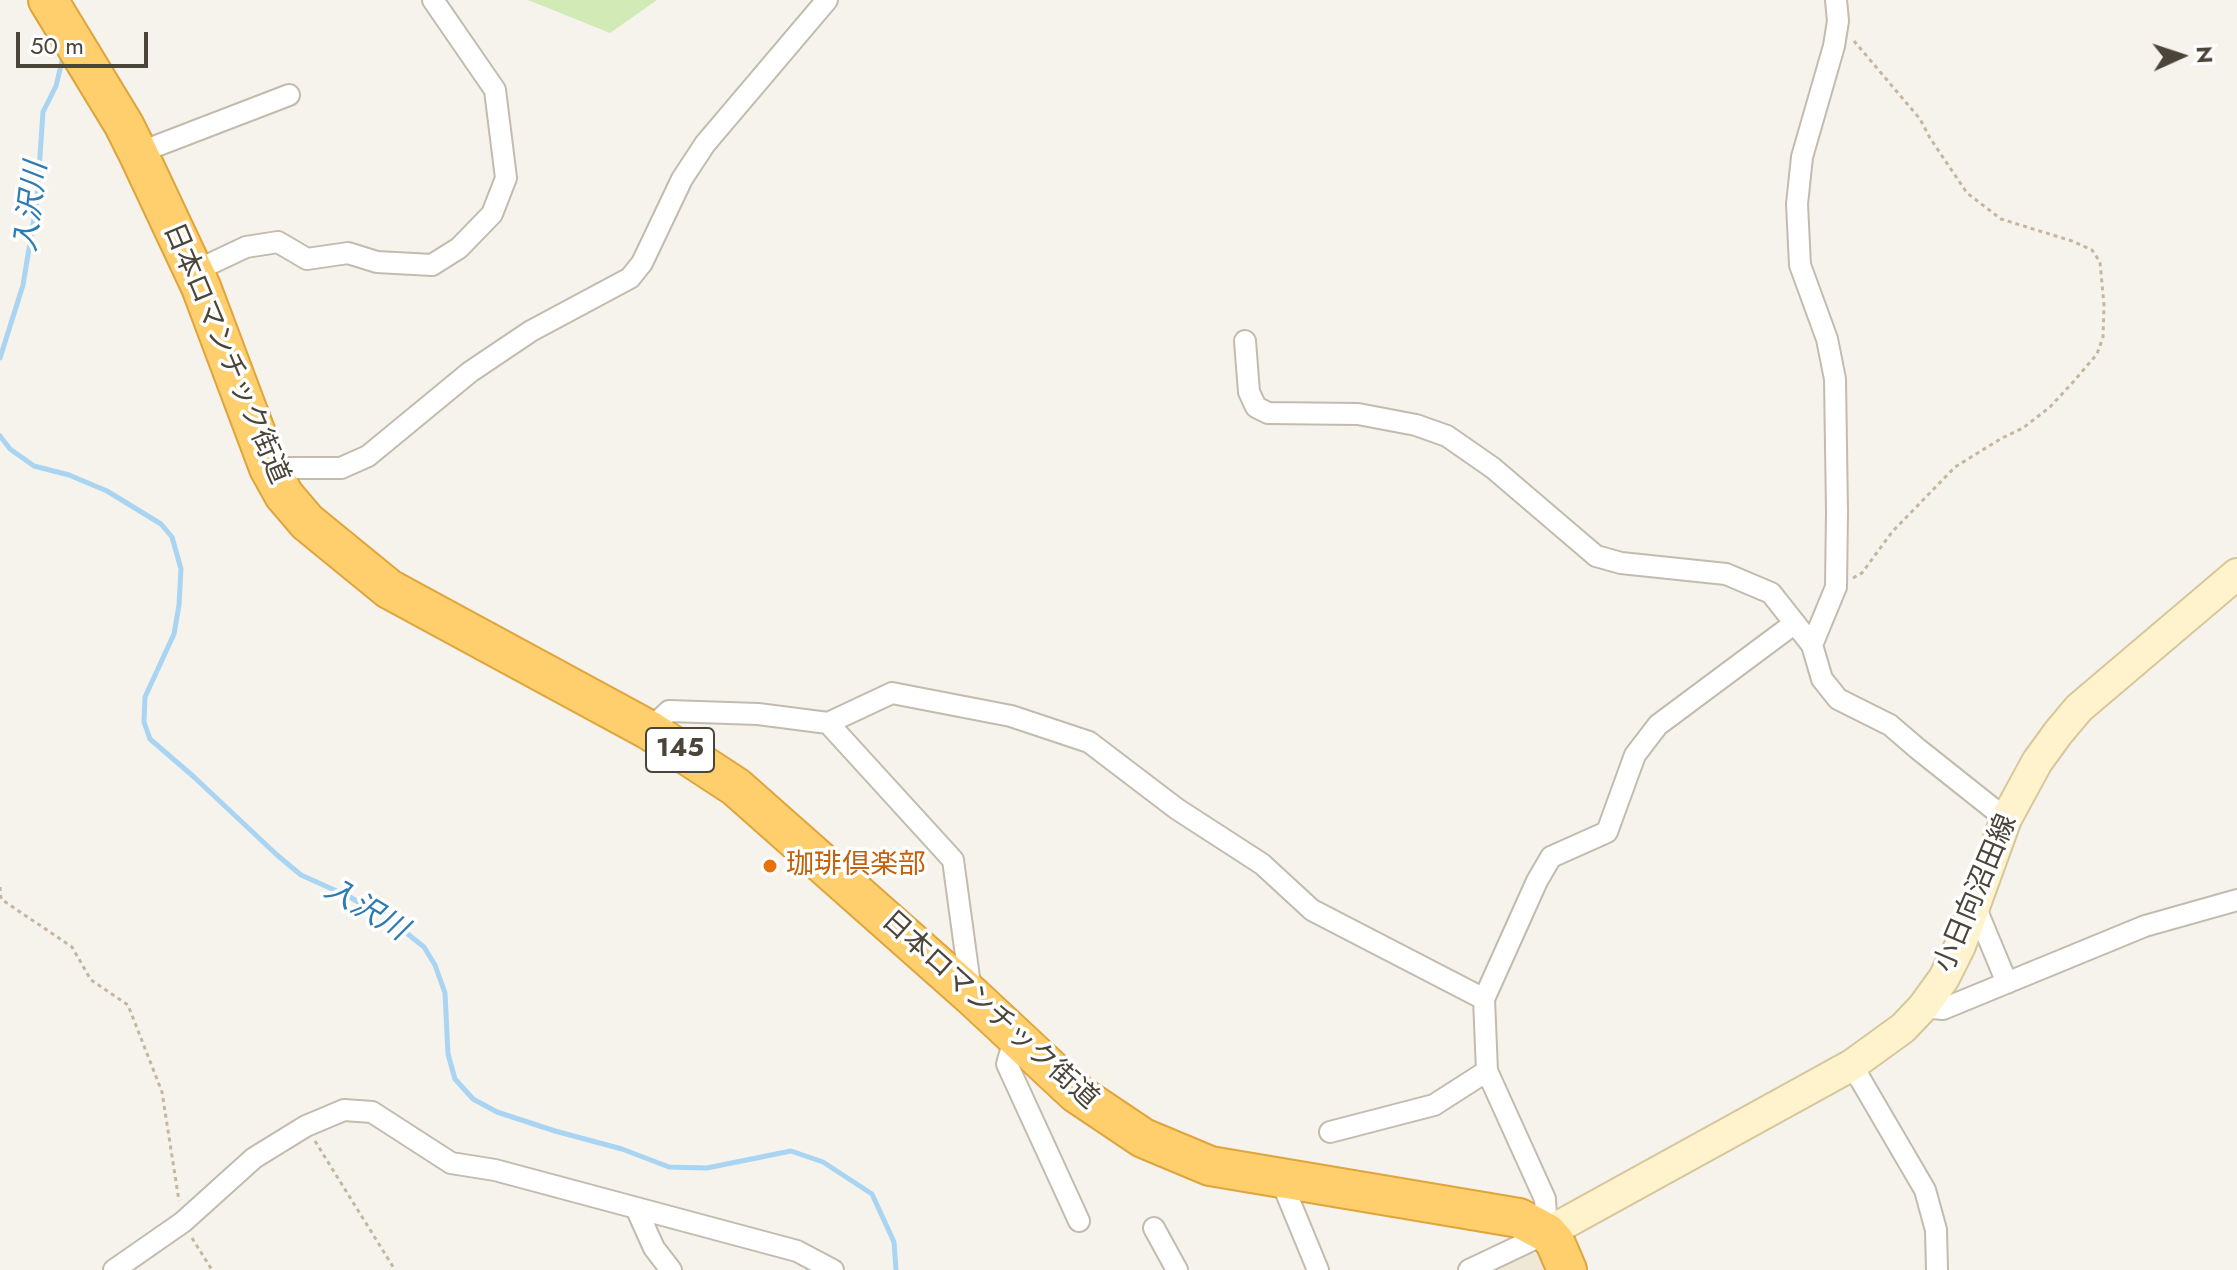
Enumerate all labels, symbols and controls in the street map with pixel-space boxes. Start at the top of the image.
scale bar [20,16,152,66]
north arrow [2141,16,2221,96]
text: 50 m [30,28,84,63]
text: N [2189,45,2221,64]
water label: 入沢川 [10,160,56,254]
street label: 日本ロマンチック街道 [155,219,295,489]
road number: 145 [646,728,714,772]
street label: 小日向沼田線 [1929,810,2025,978]
place label: 珈琲倶楽部 [786,849,926,883]
marker: 珈琲倶楽部 [761,857,779,875]
water label: 入沢川 [317,872,413,950]
street label: 日本ロマンチック街道 [874,905,1104,1117]

